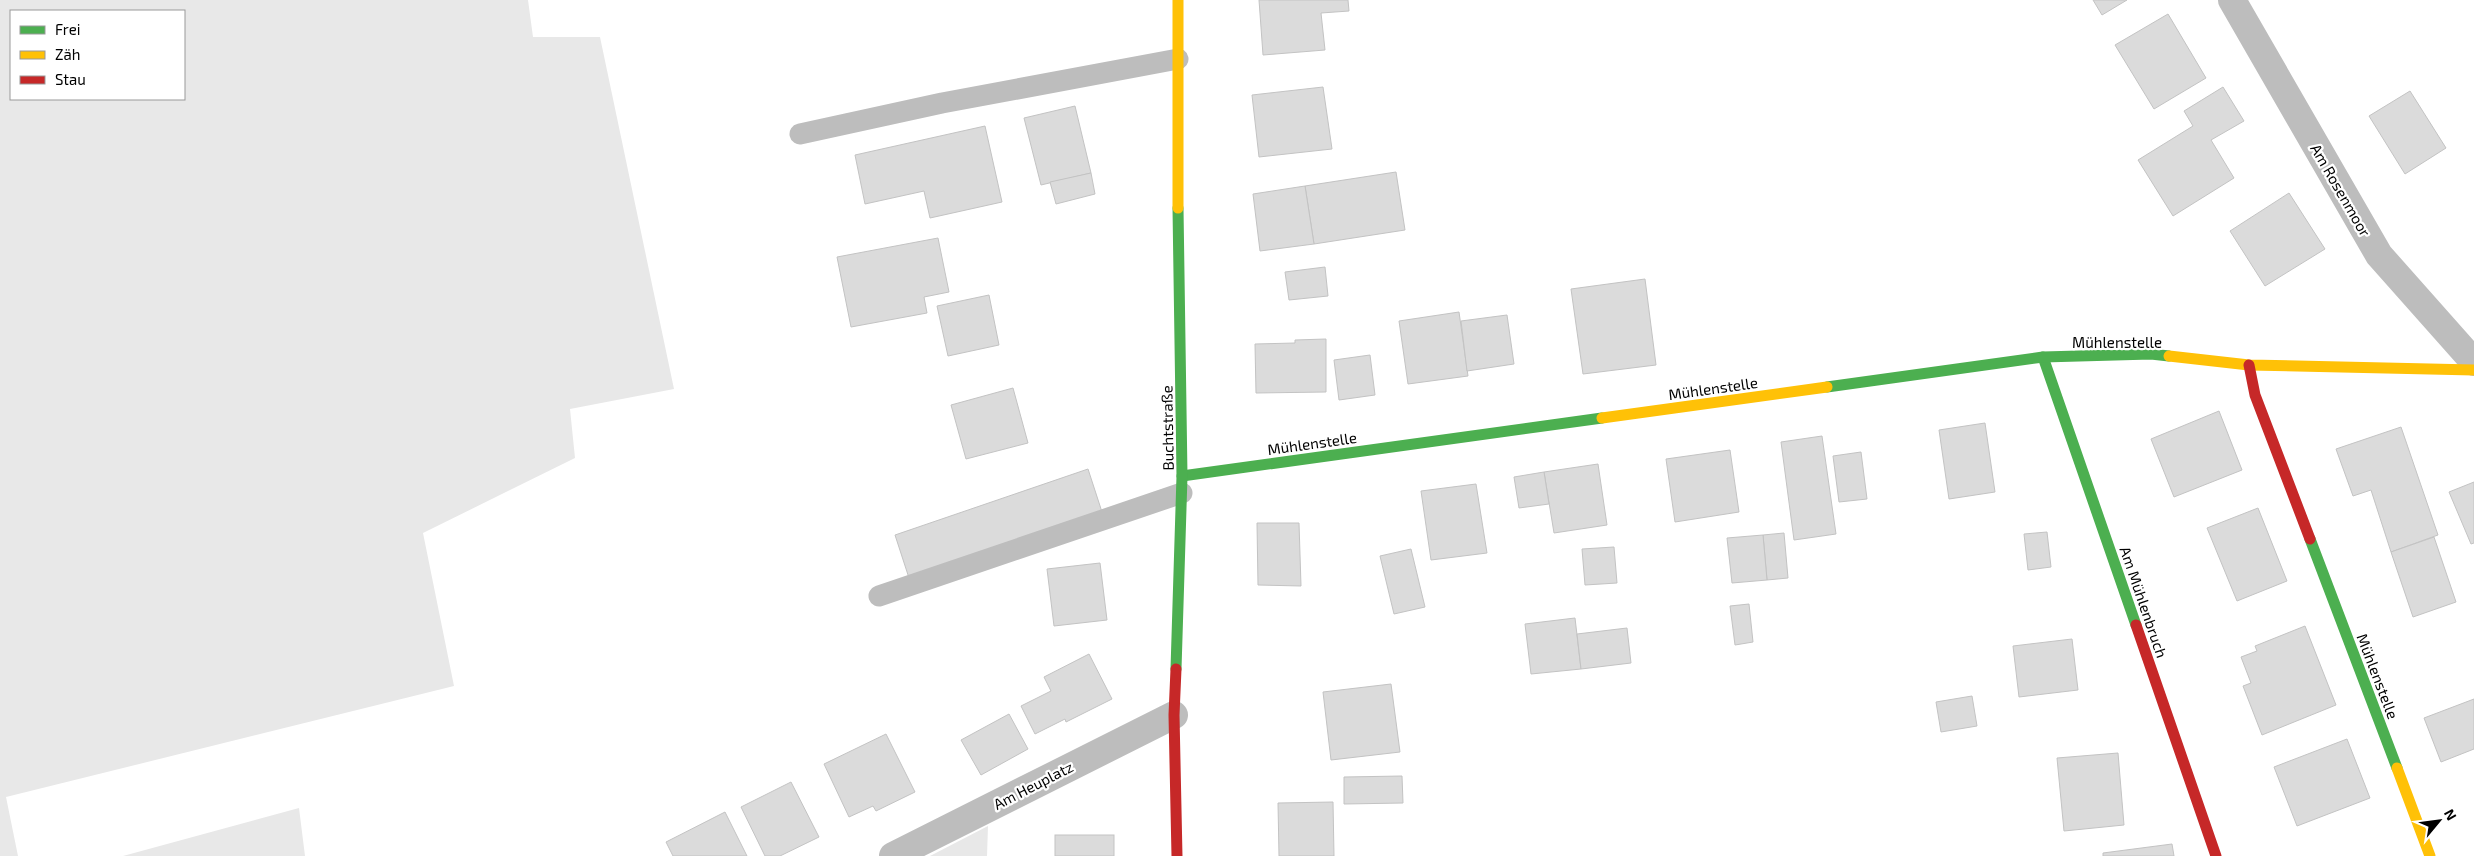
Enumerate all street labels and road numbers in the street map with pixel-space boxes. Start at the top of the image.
street label: Am Rosenmoor [2307,140,2375,240]
street label: Mühlenstelle [2072,333,2162,351]
street label: Mühlenstelle [1667,373,1759,403]
street label: Buchtstraße [1157,385,1177,471]
street label: Mühlenstelle [1266,428,1358,458]
street label: Am Mühlenbruch [2117,544,2171,660]
street label: Mühlenstelle [2353,631,2403,721]
street label: Am Heuplatz [990,757,1076,813]

